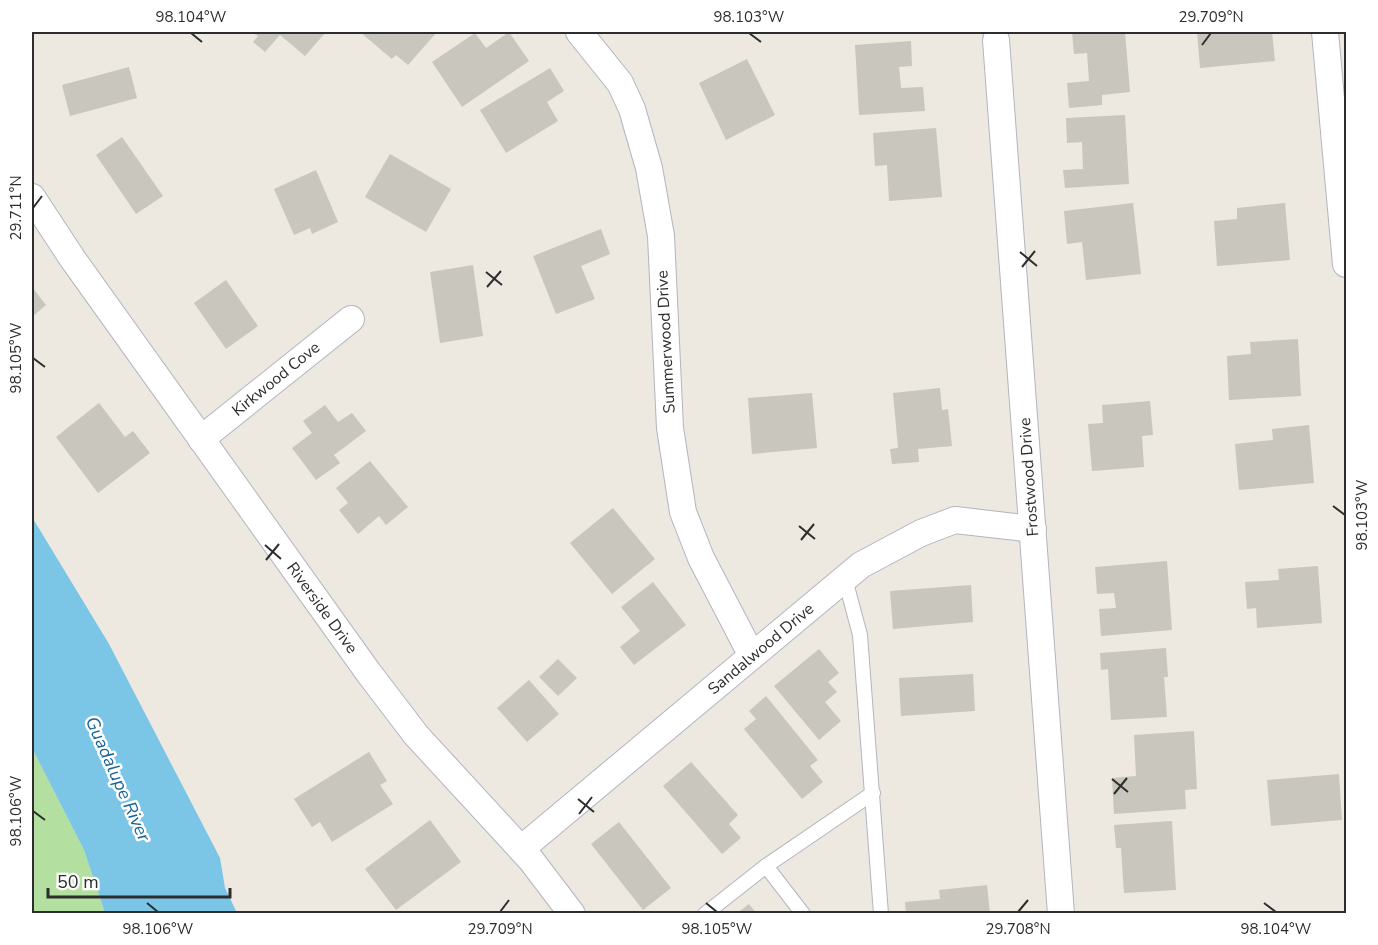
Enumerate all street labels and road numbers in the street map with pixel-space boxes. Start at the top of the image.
street label: Summerwood Drive [651,270,681,414]
street label: Kirkwood Cove [227,337,325,421]
street label: Frostwood Drive [1014,417,1044,537]
street label: Riverside Drive [281,558,363,658]
street label: Sandalwood Drive [703,598,819,700]

